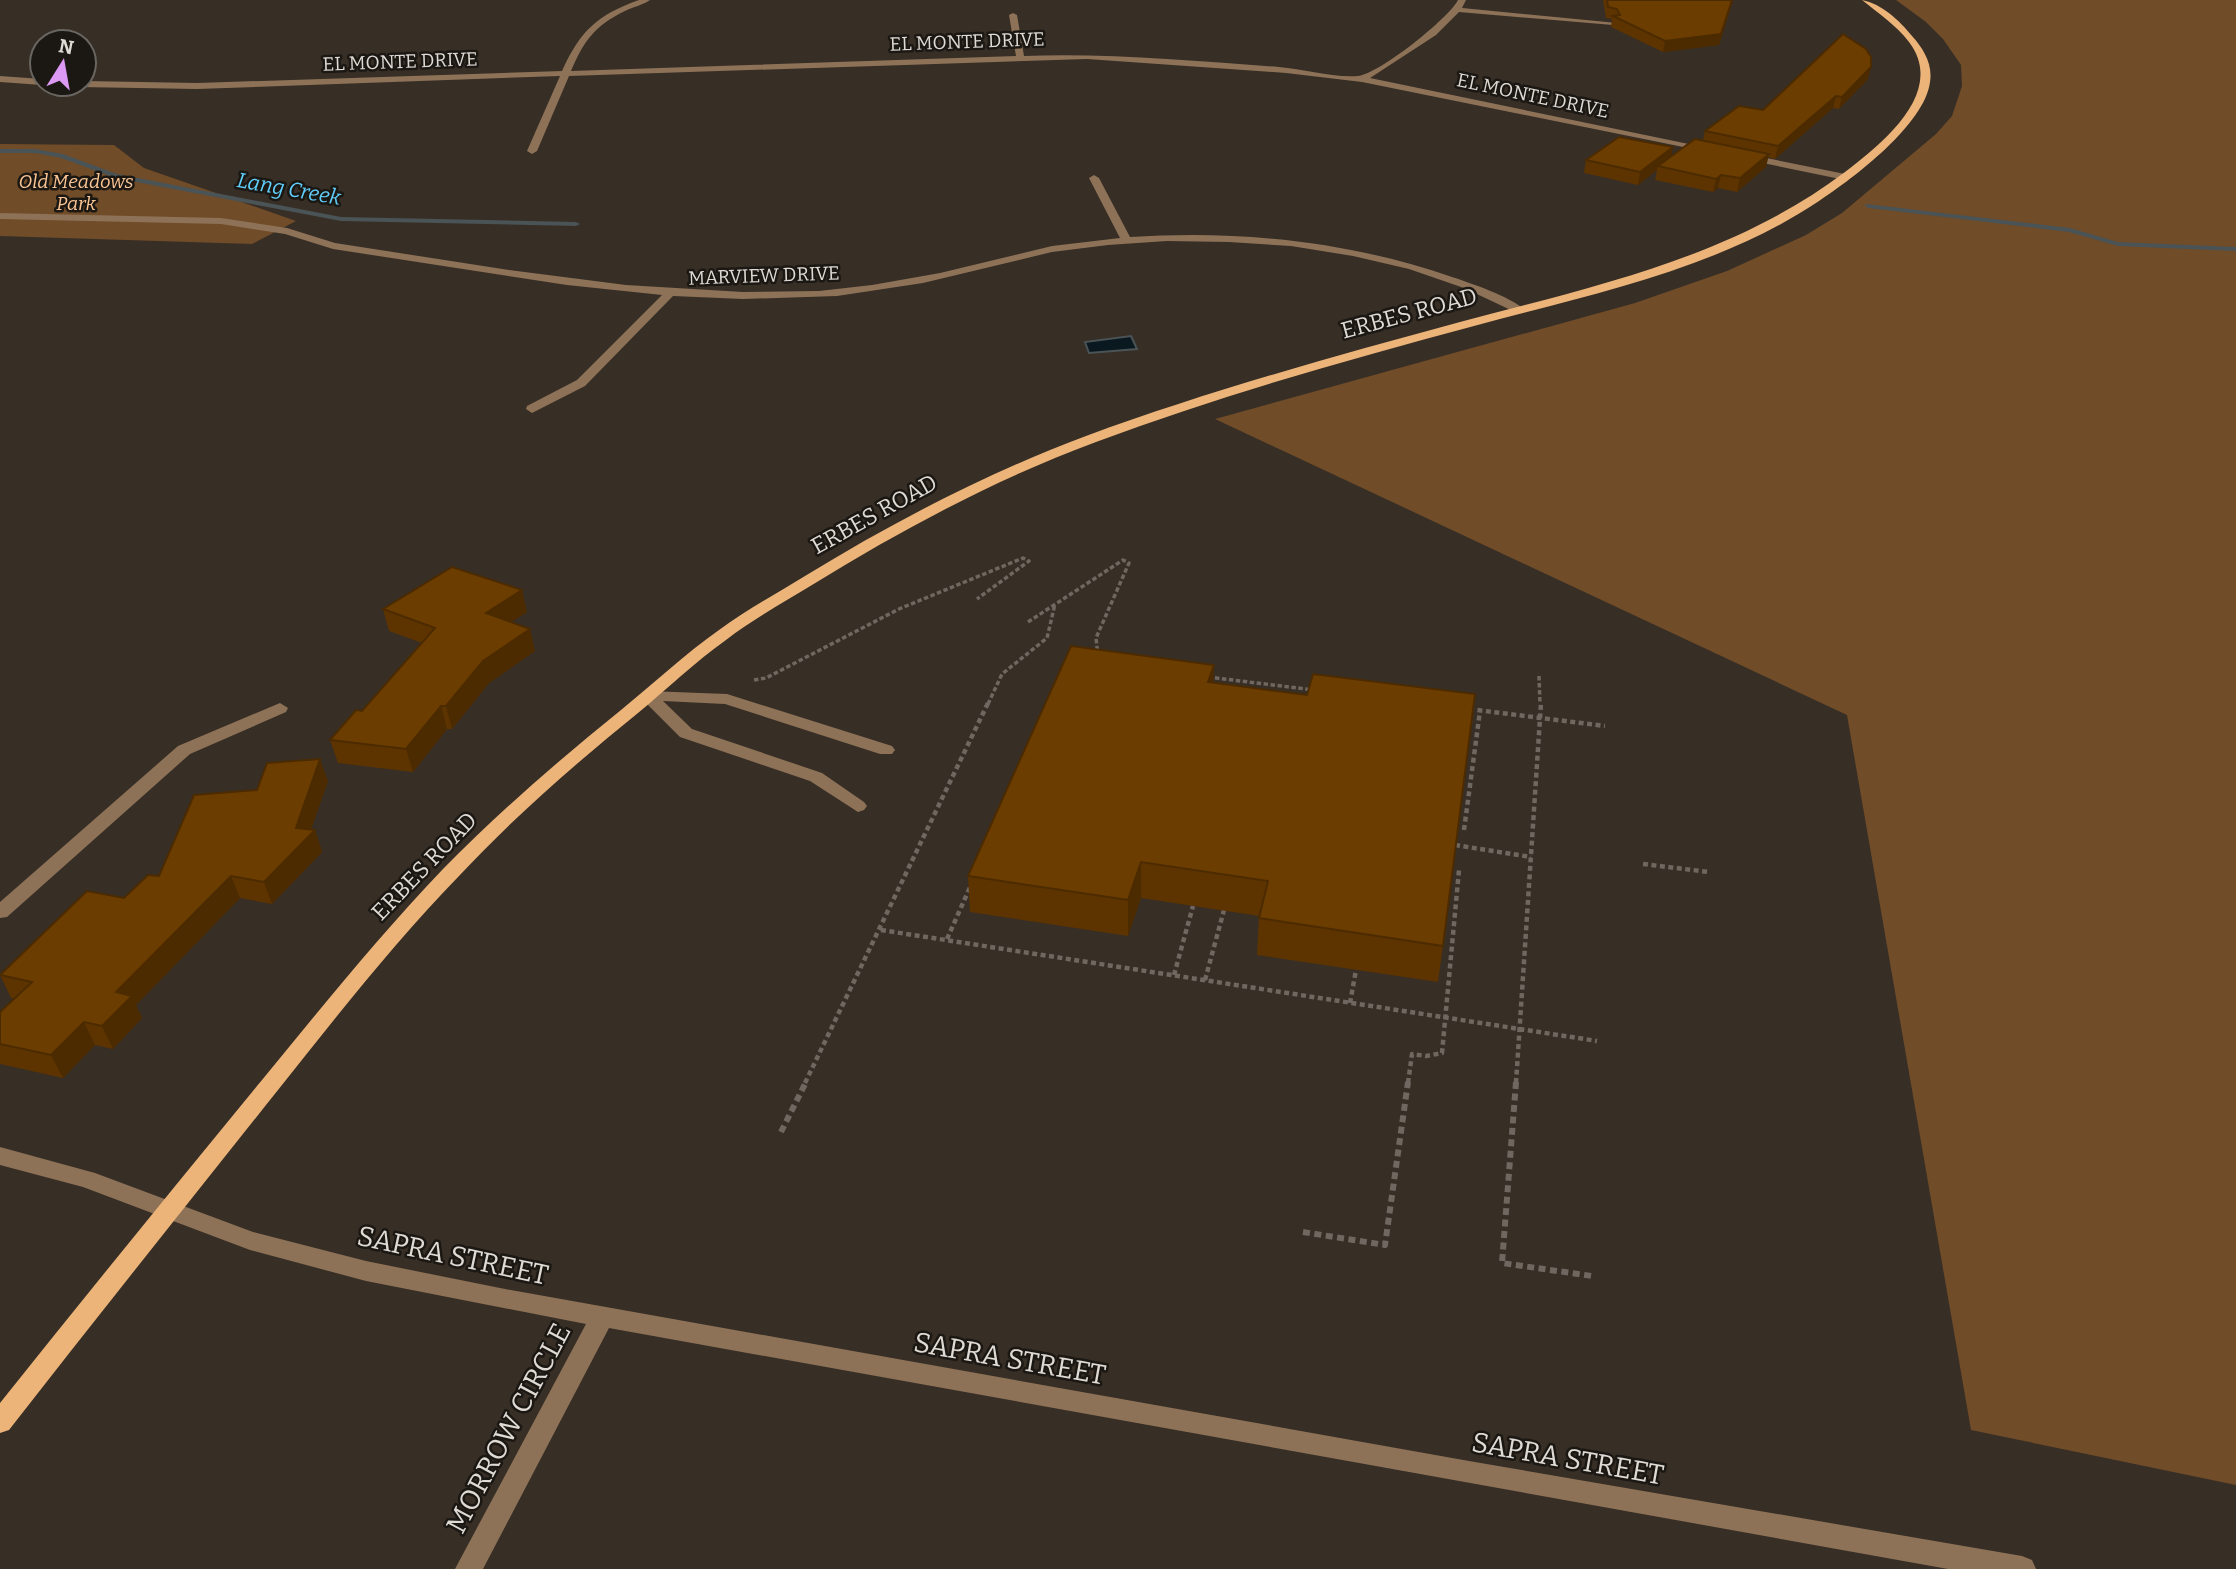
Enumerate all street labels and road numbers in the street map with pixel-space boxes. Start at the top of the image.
street label: EL MONTE DRIVE [889,27,1045,56]
street label: EL MONTE DRIVE [322,47,478,76]
street label: EL MONTE DRIVE [1455,68,1611,123]
street label: MARVIEW DRIVE [688,261,840,290]
street label: ERBES ROAD [1338,281,1480,345]
street label: ERBES ROAD [806,468,942,560]
street label: ERBES ROAD [365,806,483,926]
street label: SAPRA STREET [354,1219,551,1292]
street label: MORROW CIRCLE [439,1318,578,1539]
street label: SAPRA STREET [911,1325,1108,1392]
street label: SAPRA STREET [1469,1425,1666,1492]

